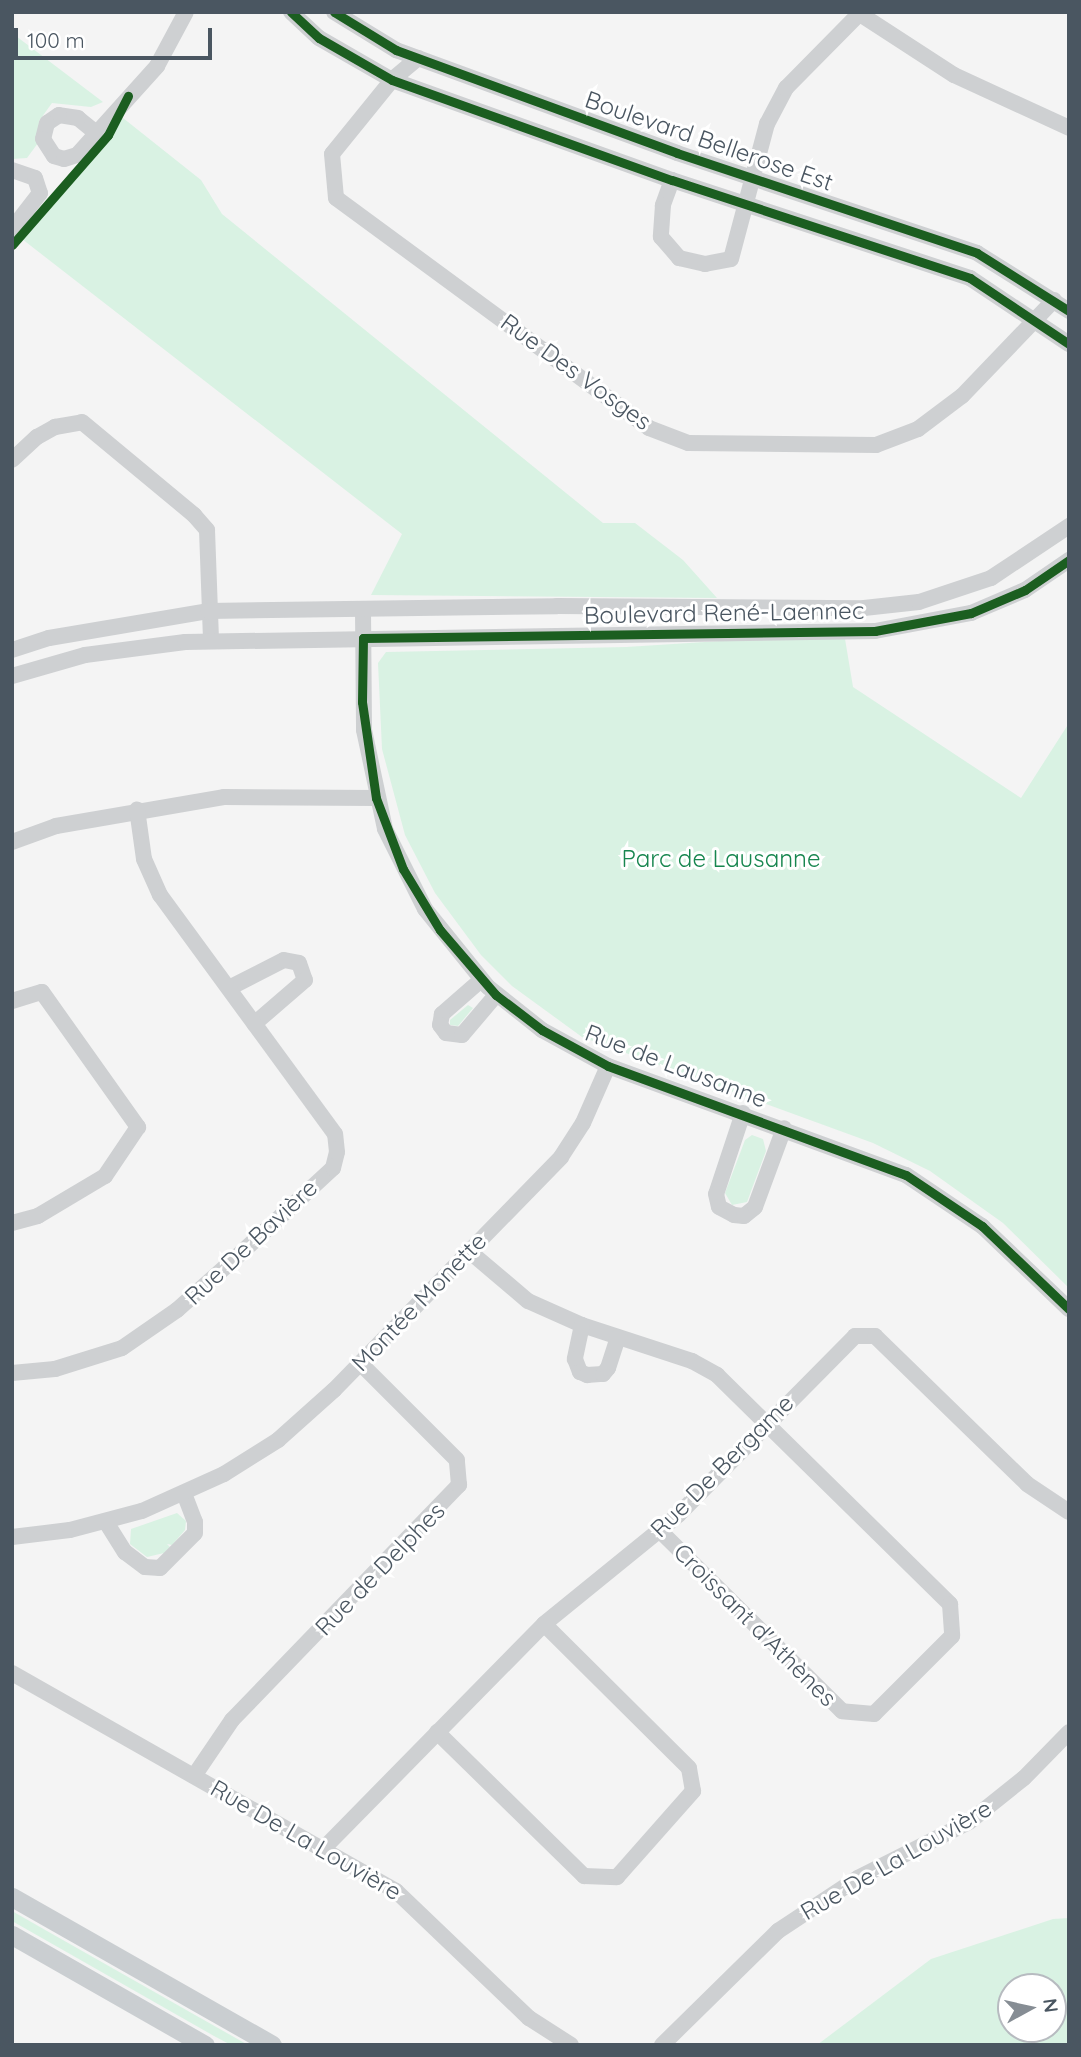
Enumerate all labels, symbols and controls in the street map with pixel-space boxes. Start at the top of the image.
scale bar [18,14,215,58]
text: 100 m [27,27,85,53]
street label: Boulevard Bellerose Est [581,85,837,197]
street label: Rue Des Vosges [495,308,657,436]
street label: Boulevard René-Laennec [584,596,864,630]
park label: Parc de Lausanne [621,845,821,873]
street label: Rue de Lausanne [581,1018,771,1114]
street label: Rue De Bavière [179,1173,323,1311]
street label: Montée Monette [346,1227,492,1377]
street label: Rue De Bergame [645,1389,799,1543]
street label: Rue de Delphes [309,1496,451,1642]
street label: Croissant d'Athènes [668,1538,842,1712]
street label: Rue De La Louvière [205,1774,407,1906]
street label: Rue De La Louvière [795,1794,997,1926]
north arrow [997,1973,1067,2043]
text: N [1038,1997,1064,2014]

